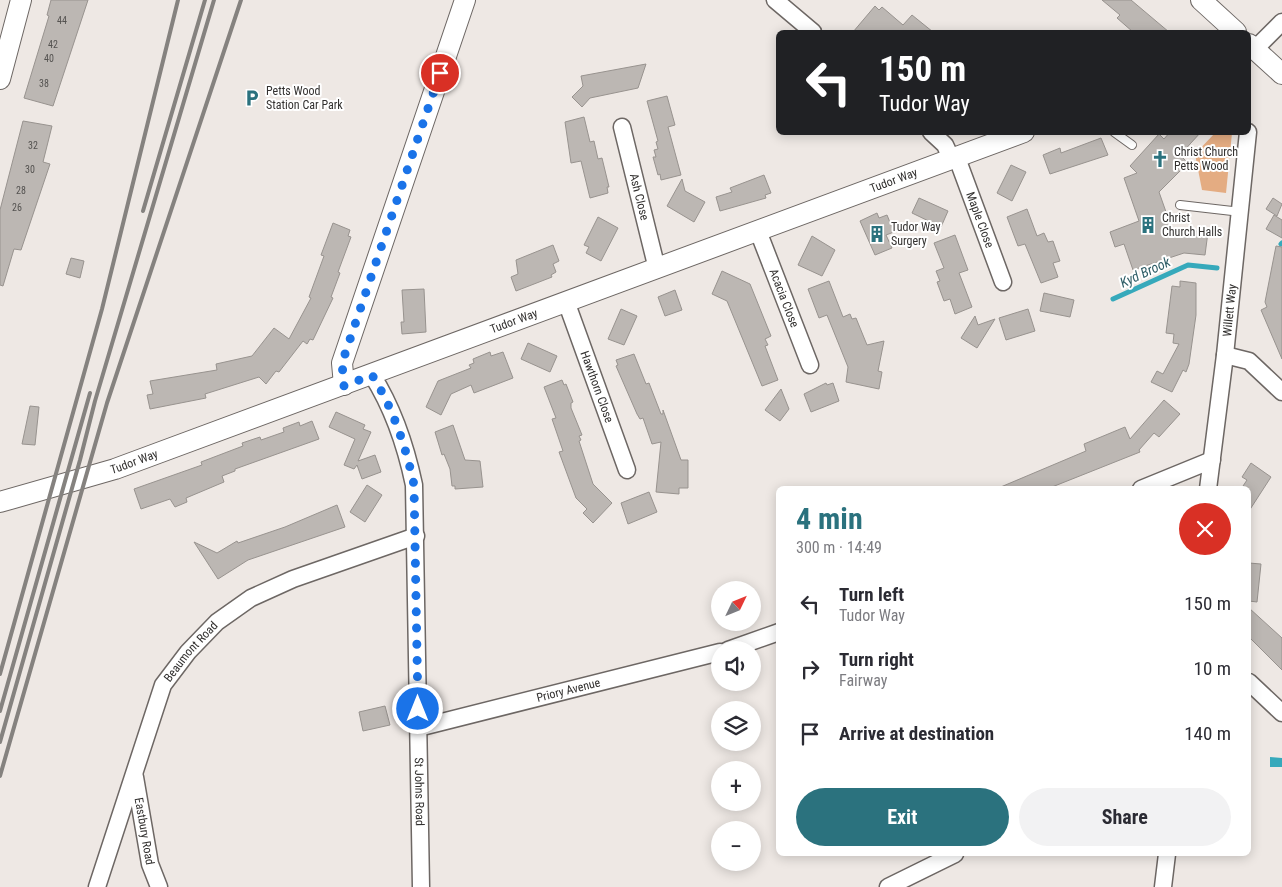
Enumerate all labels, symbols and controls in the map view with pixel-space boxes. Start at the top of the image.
house number: 44 [57,15,67,26]
house number: 42 [48,39,58,50]
text: 150 m [879,49,966,90]
icon: left [796,50,861,115]
pin [419,52,461,94]
house number: 40 [44,53,54,64]
icon: arrive [426,59,454,87]
house number: 38 [39,78,49,89]
place label: Petts Wood Station Car Park [266,84,343,112]
parking icon: Petts Wood Station Car Park [242,88,262,108]
text: Tudor Way [879,91,970,116]
house number: 32 [28,140,38,151]
place label: Christ Church Petts Wood [1174,145,1238,173]
church icon: Christ Church Petts Wood [1150,149,1170,169]
house number: 30 [25,164,35,175]
street label: Tudor Way [868,165,919,196]
street label: Ash Close [627,172,652,222]
house number: 28 [16,185,26,196]
street label: Maple Close [963,190,997,250]
house number: 26 [12,202,22,213]
place label: Christ Church Halls [1162,211,1222,239]
building icon: Christ Church Halls [1138,215,1158,235]
place label: Tudor Way Surgery [891,220,940,248]
building icon: Tudor Way Surgery [867,224,887,244]
water label: Kyd Brook [1117,253,1174,291]
street label: Acacia Close [766,267,802,330]
street label: Willett Way [1220,283,1239,337]
street label: Tudor Way [488,306,539,336]
street label: Hawthorn Close [578,349,616,425]
street label: Tudor Way [109,447,160,477]
text: 4 min [796,501,863,536]
button: close [1179,503,1231,555]
text: 300 m · 14:49 [796,538,882,557]
north arrow [711,581,761,631]
map controls [711,581,761,871]
text: Turn left [839,583,904,606]
icon: left [796,590,824,618]
text: 150 m [1184,592,1231,615]
text: Tudor Way [839,606,905,625]
street label: Beaumont Road [161,619,221,684]
button: sound [711,641,761,691]
text: Turn right [839,648,914,671]
icon: right [796,655,824,683]
text: 10 m [1194,657,1231,680]
text: Fairway [839,671,887,690]
street label: Priory Avenue [535,675,602,705]
position arrow [391,682,443,734]
button: layers [711,701,761,751]
icon: arrive [796,720,824,748]
text: Arrive at destination [839,722,994,745]
text: 140 m [1184,722,1231,745]
street label: St Johns Road [412,757,427,826]
button: + [711,761,761,811]
button: Exit [796,788,1009,846]
button: Share [1019,788,1231,846]
street label: Eastbury Road [132,796,157,866]
button: − [711,821,761,871]

